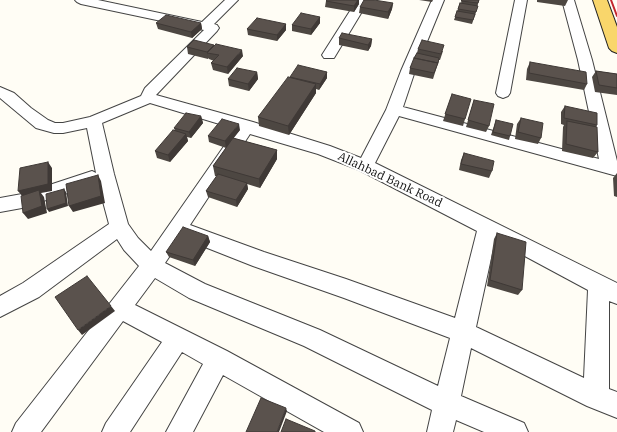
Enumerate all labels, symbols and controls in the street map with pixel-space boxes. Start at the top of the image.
street label: Allahbad Bank Road [335,149,445,211]

